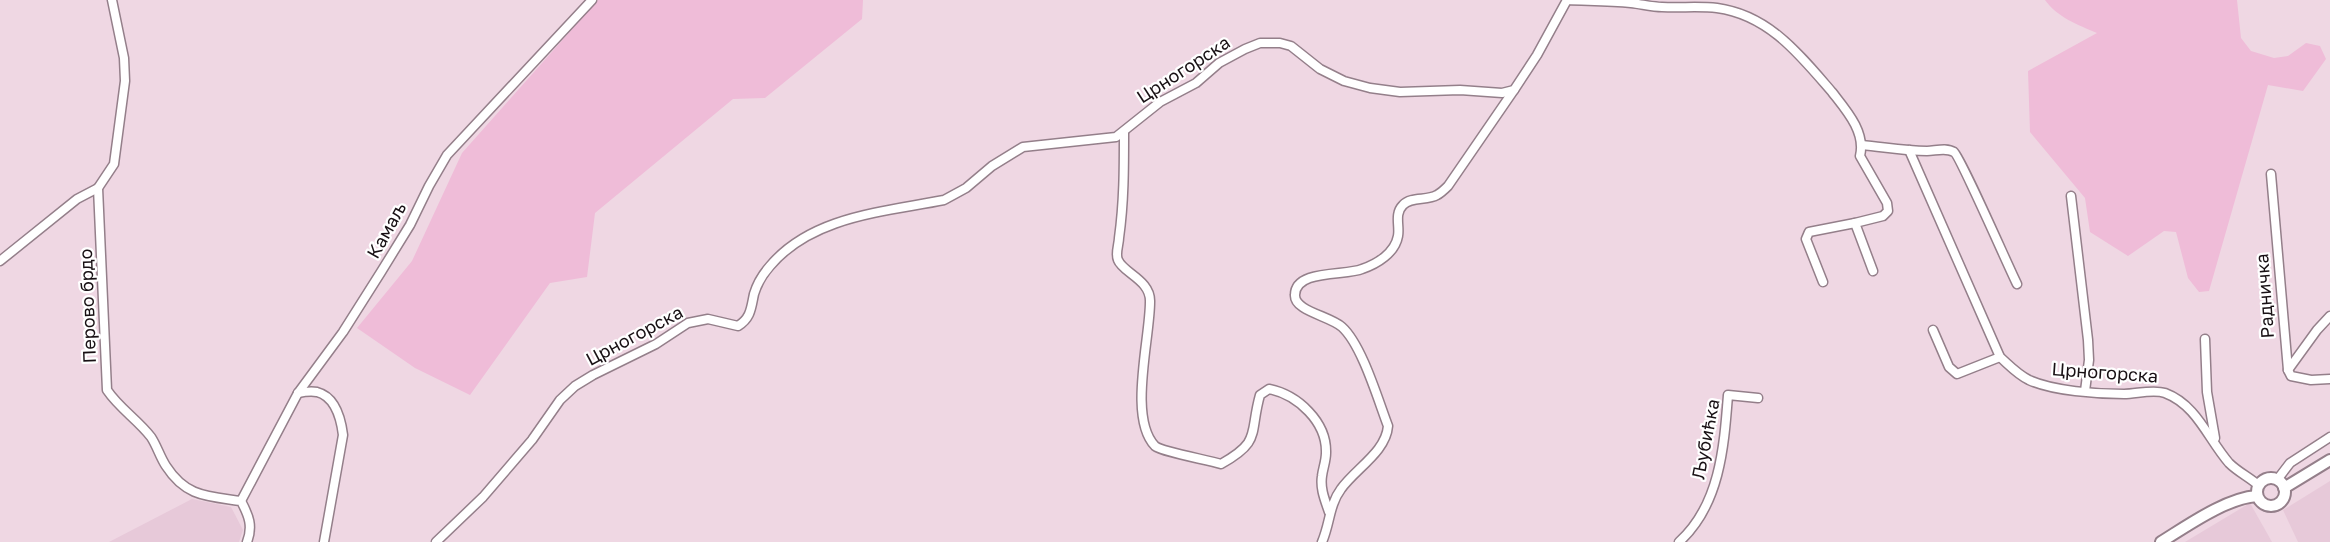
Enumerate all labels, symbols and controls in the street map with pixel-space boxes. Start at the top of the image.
street label: Црногорска [1132,31,1234,107]
street label: Камаљ [362,198,410,262]
street label: Перово брдо [74,248,100,364]
street label: Радничка [2250,253,2278,339]
street label: Црногорска [582,300,686,370]
street label: Црногорска [2051,357,2159,387]
street label: Љубићка [1686,397,1724,481]

